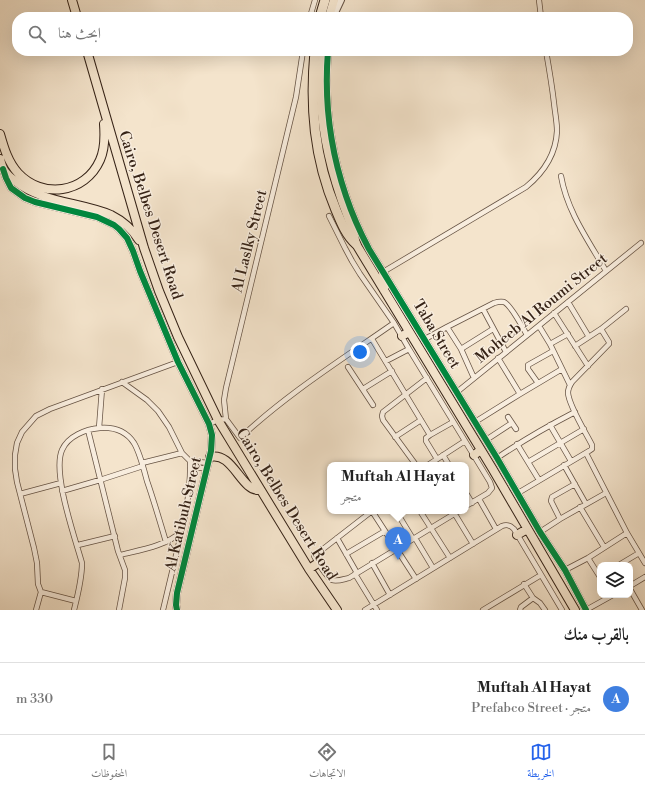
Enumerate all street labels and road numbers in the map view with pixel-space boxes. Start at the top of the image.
street label: Cairo, Belbes Desert Road [114,128,187,302]
street label: Al Laslky Street [227,187,272,295]
street label: Moheeb Al Roumi Street [471,249,612,367]
street label: Taba Street [409,296,465,373]
street label: Cairo, Belbes Desert Road [232,425,342,584]
street label: Al Katibuh Street [161,454,206,574]

